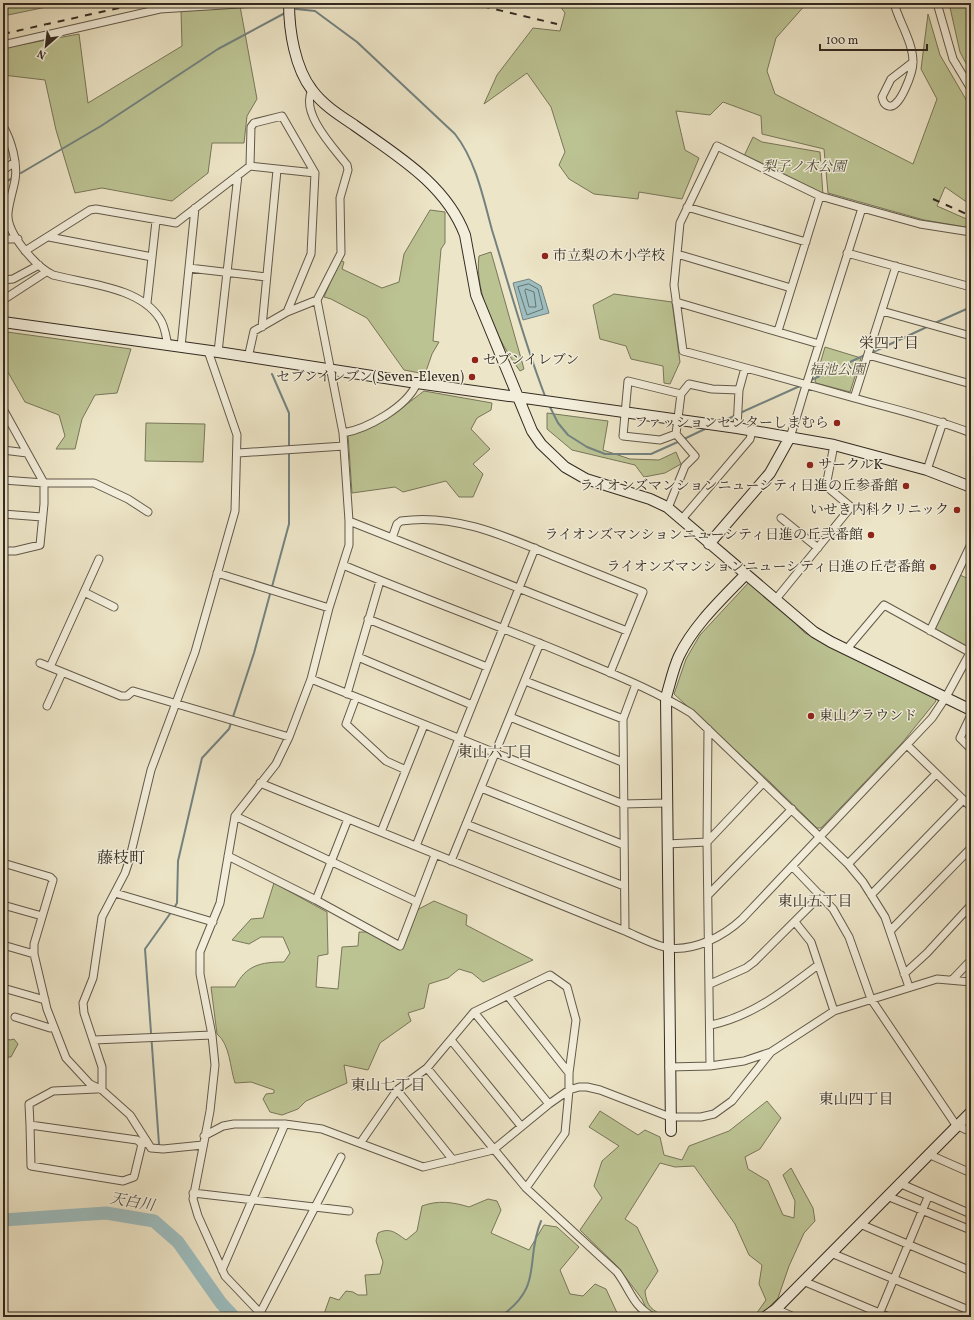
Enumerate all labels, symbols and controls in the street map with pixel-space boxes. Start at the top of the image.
north arrow [26,26,66,66]
scale bar [820,26,927,52]
text: 100 m [826,33,859,49]
text: N [35,45,49,62]
park label: 梨子ノ木公園 [762,158,848,177]
place label: 市立梨の木小学校 [553,247,665,266]
marker: 市立梨の木小学校 [540,251,550,261]
district label: 栄四丁目 [859,334,919,355]
place label: セブンイレブン [483,351,579,370]
marker: セブンイレブン [470,355,480,365]
park label: 福池公園 [809,361,867,380]
place label: セブンイレブン(Seven-Eleven) [276,368,464,387]
marker: セブンイレブン(Seven-Eleven) [467,372,477,382]
place label: ファッションセンターしまむら [634,414,829,433]
marker: ファッションセンターしまむら [832,418,842,428]
place label: サークルK [818,456,884,475]
marker: サークルK [805,460,815,470]
place label: ライオンズマンションニューシティ日進の丘参番館 [580,477,898,496]
marker: ライオンズマンションニューシティ日進の丘参番館 [901,481,911,491]
place label: いせき内科クリニック [810,501,949,520]
marker: いせき内科クリニック [952,505,962,515]
place label: ライオンズマンションニューシティ日進の丘弐番館 [545,526,863,545]
marker: ライオンズマンションニューシティ日進の丘弐番館 [866,530,876,540]
place label: ライオンズマンションニューシティ日進の丘壱番館 [607,558,925,577]
marker: ライオンズマンションニューシティ日進の丘壱番館 [928,562,938,572]
place label: 東山グラウンド [819,707,917,726]
marker: 東山グラウンド [806,711,816,721]
district label: 東山六丁目 [457,743,533,764]
district label: 藤枝町 [97,848,145,870]
district label: 東山五丁目 [777,892,853,913]
district label: 東山七丁目 [350,1076,426,1097]
district label: 東山四丁目 [818,1090,894,1111]
water label: 天白川 [108,1189,158,1218]

